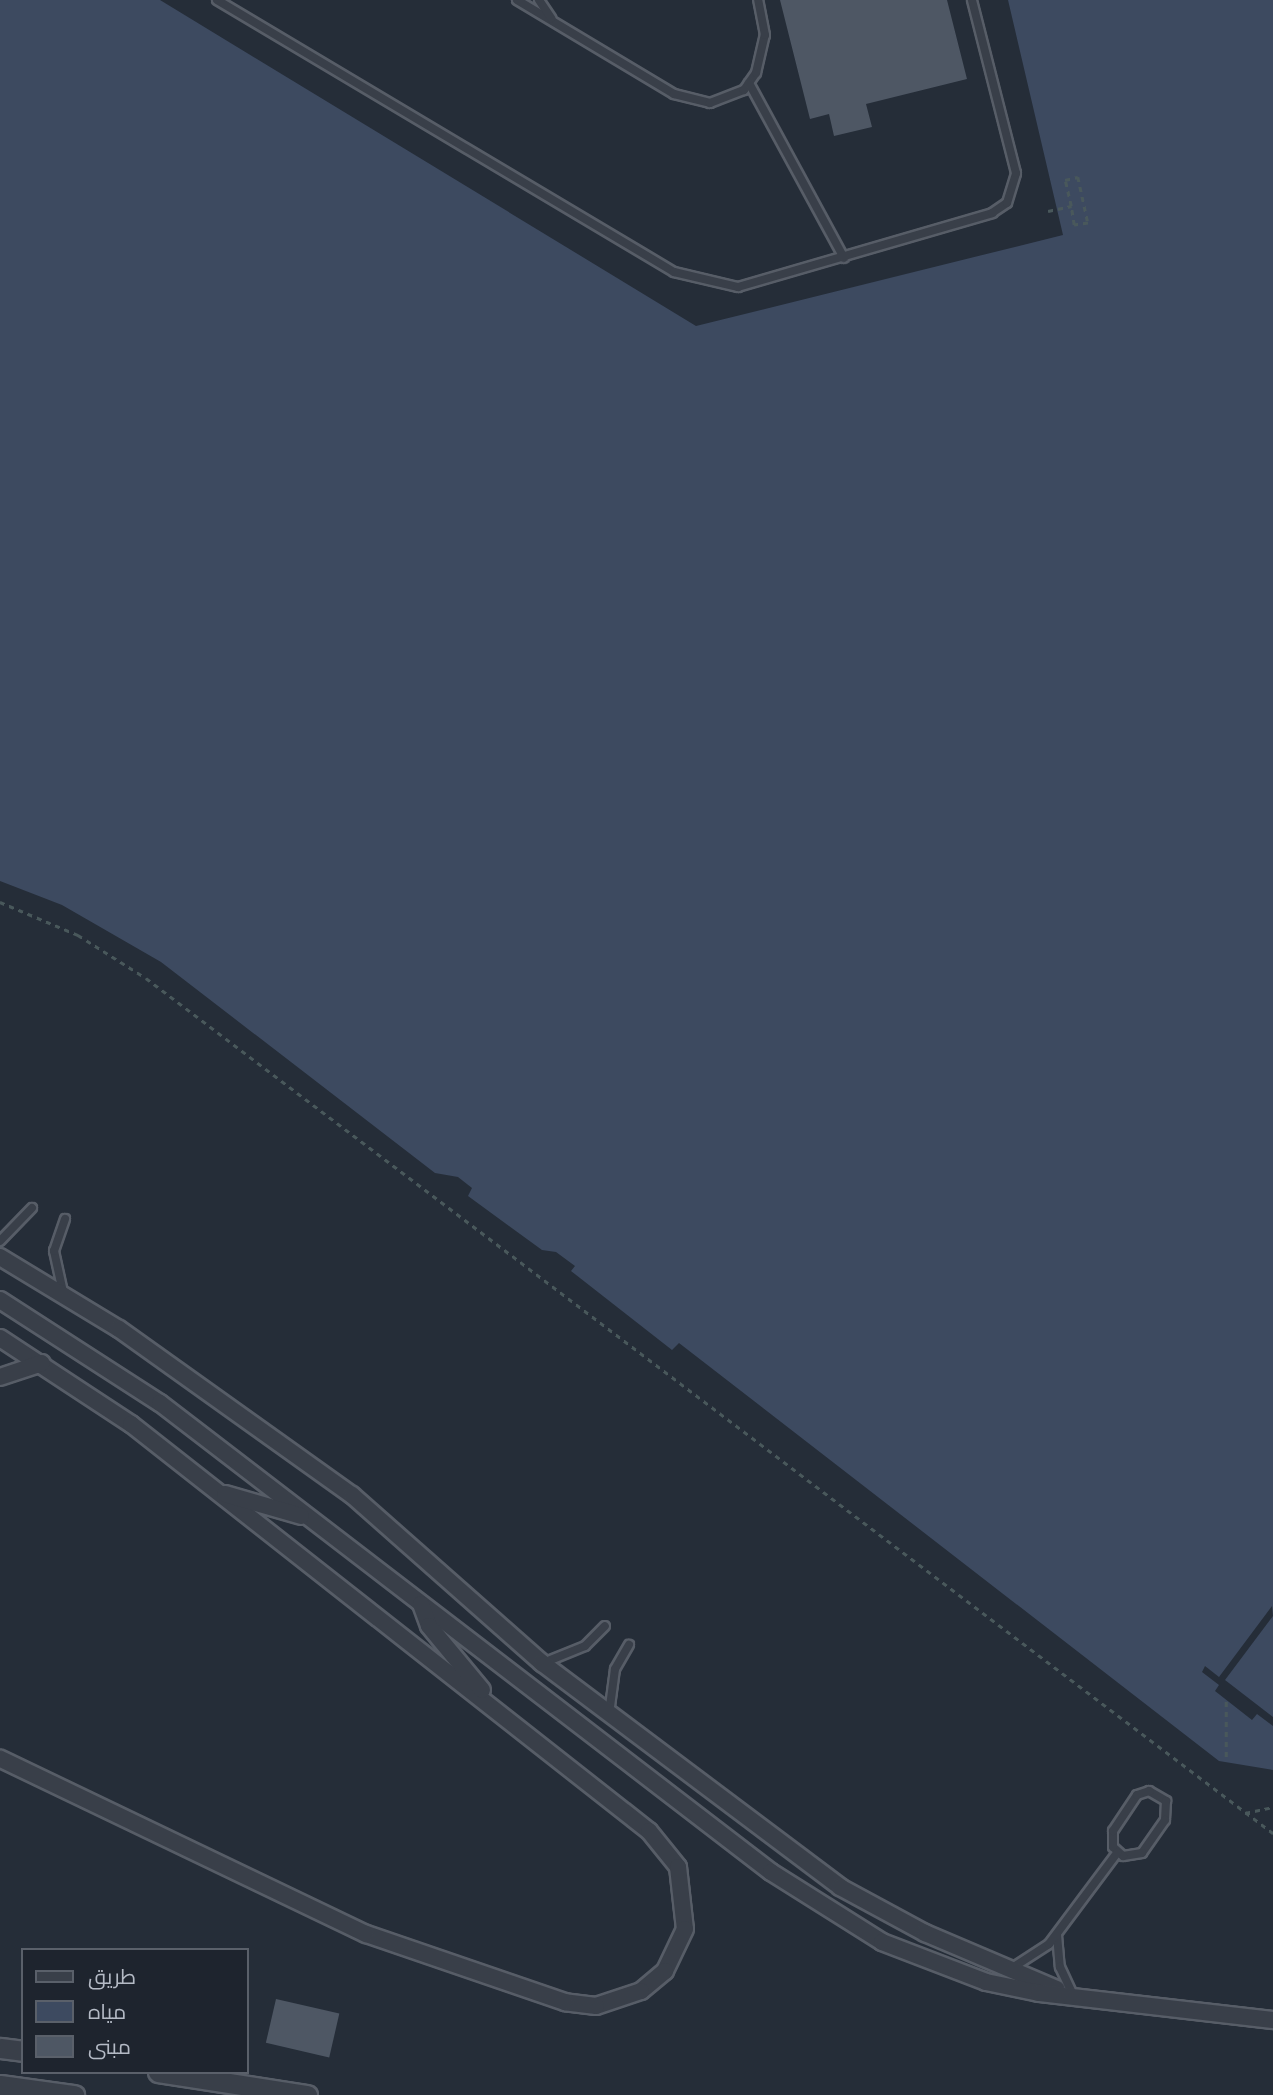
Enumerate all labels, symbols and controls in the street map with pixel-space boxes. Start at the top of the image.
legend [21,1948,248,2074]
text: طريق [88,1962,136,1991]
text: مياه [88,1997,126,2026]
text: مبنى [88,2032,131,2061]

